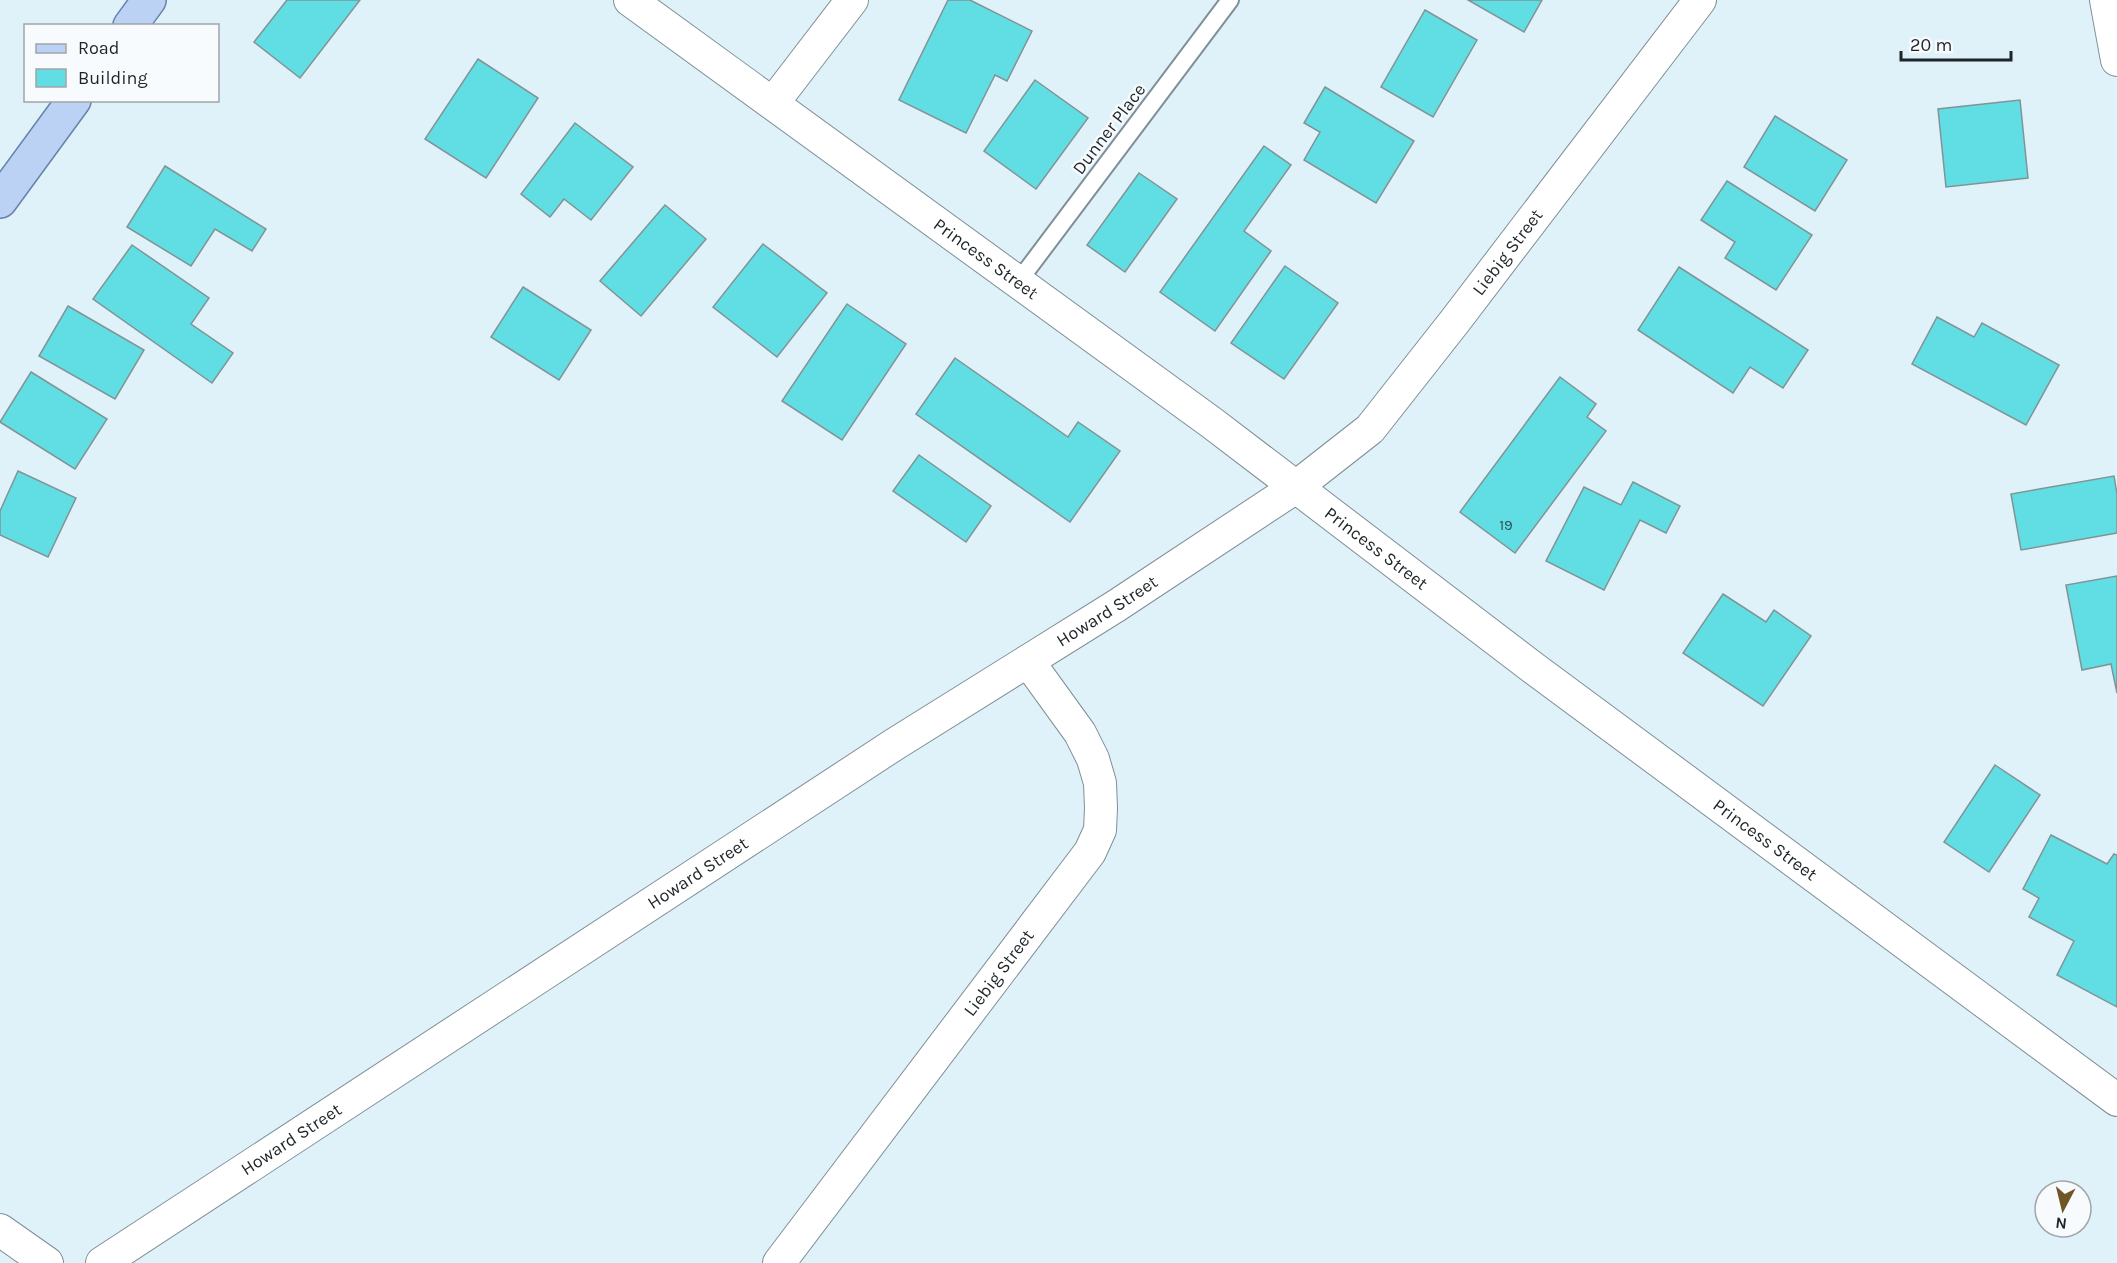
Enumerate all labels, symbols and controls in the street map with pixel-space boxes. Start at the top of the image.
legend [24,24,219,102]
scale bar [1901,24,2010,62]
text: 20 m [1910,34,1952,56]
text: Road [78,37,119,59]
text: Building [78,67,148,89]
street label: Dunner Place [1068,79,1150,179]
street label: Liebig Street [1467,204,1548,300]
street label: Princess Street [929,213,1043,304]
street label: Princess Street [1320,502,1432,595]
house number: 19 [1499,516,1513,534]
street label: Howard Street [1052,570,1162,651]
street label: Princess Street [1709,794,1822,885]
street label: Howard Street [643,832,752,914]
street label: Liebig Street [959,925,1039,1020]
street label: Howard Street [237,1098,346,1180]
north arrow [2033,1179,2093,1239]
text: N [2054,1213,2068,1234]

